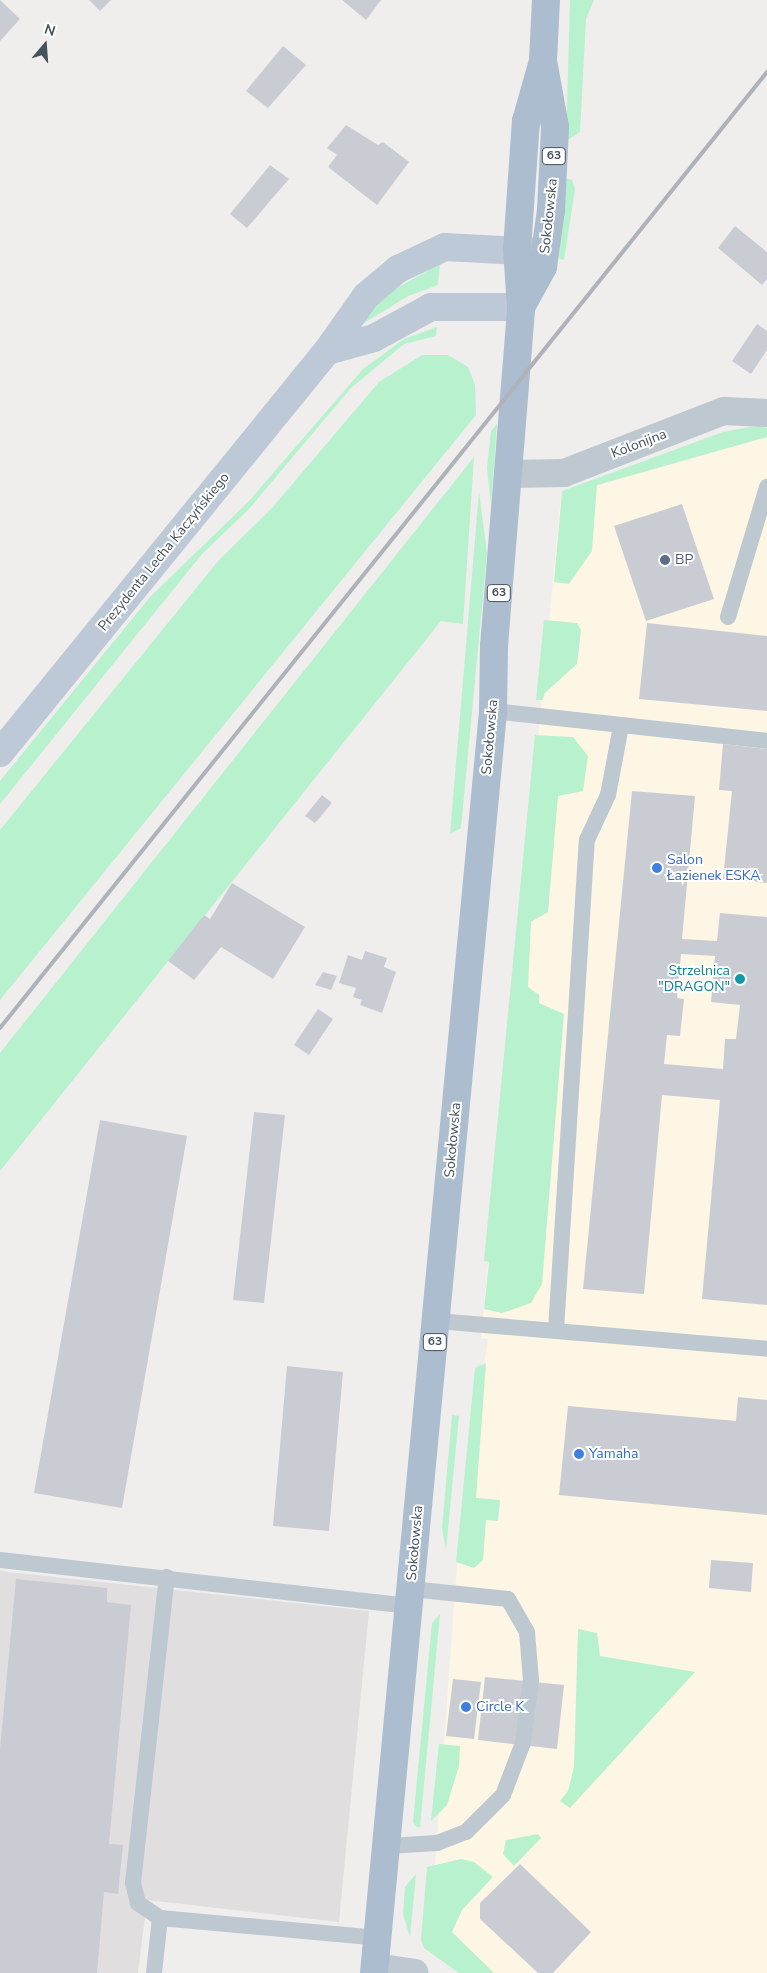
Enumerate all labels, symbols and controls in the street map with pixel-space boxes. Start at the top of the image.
north arrow [20,20,70,70]
text: N [42,20,58,41]
road number: 63 [542,146,566,166]
street label: Sokołowska [537,178,561,254]
street label: Kolonijna [609,426,669,462]
street label: Prezydenta Lecha Kaczyńskiego [95,469,233,635]
place label: BP [675,552,693,568]
marker: BP [659,554,671,566]
road number: 63 [486,584,512,602]
street label: Sokołowska [478,699,502,775]
place label: Salon Łazienek ESKA [667,852,760,884]
marker: Salon Łazienek ESKA [651,862,663,874]
place label: Strzelnica "DRAGON" [658,963,730,996]
marker: Strzelnica "DRAGON" [734,973,746,985]
street label: Sokołowska [441,1102,465,1178]
road number: 63 [422,1332,448,1351]
place label: Yamaha [589,1446,638,1462]
marker: Yamaha [573,1448,585,1460]
street label: Sokołowska [403,1505,427,1581]
place label: Circle K [476,1699,524,1715]
marker: Circle K [460,1701,472,1713]

